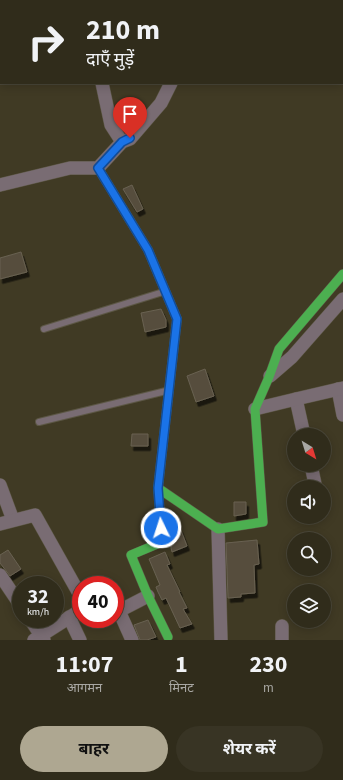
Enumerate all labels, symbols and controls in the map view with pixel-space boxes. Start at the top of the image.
text: 210 m [86,10,160,50]
icon: right [20,16,72,68]
text: दाएँ मुड़ें [86,47,134,72]
pin [113,97,147,138]
icon: arrive [119,103,141,125]
north arrow [287,428,331,472]
map controls [287,428,331,628]
button: sound [287,480,331,524]
position arrow [140,507,182,549]
button: search [287,532,331,576]
speed limit sign: 40 [72,576,124,628]
text: 32 [27,583,49,611]
button: layers [287,584,331,628]
text: km/h [27,605,49,619]
text: 11:07 [56,647,113,682]
text: 1 [175,647,188,682]
text: 230 [249,647,287,682]
text: आगमन [67,679,102,697]
text: मिनट [169,679,194,697]
text: m [263,679,274,697]
button: बाहर [20,726,168,772]
button: शेयर करें [176,726,323,772]

